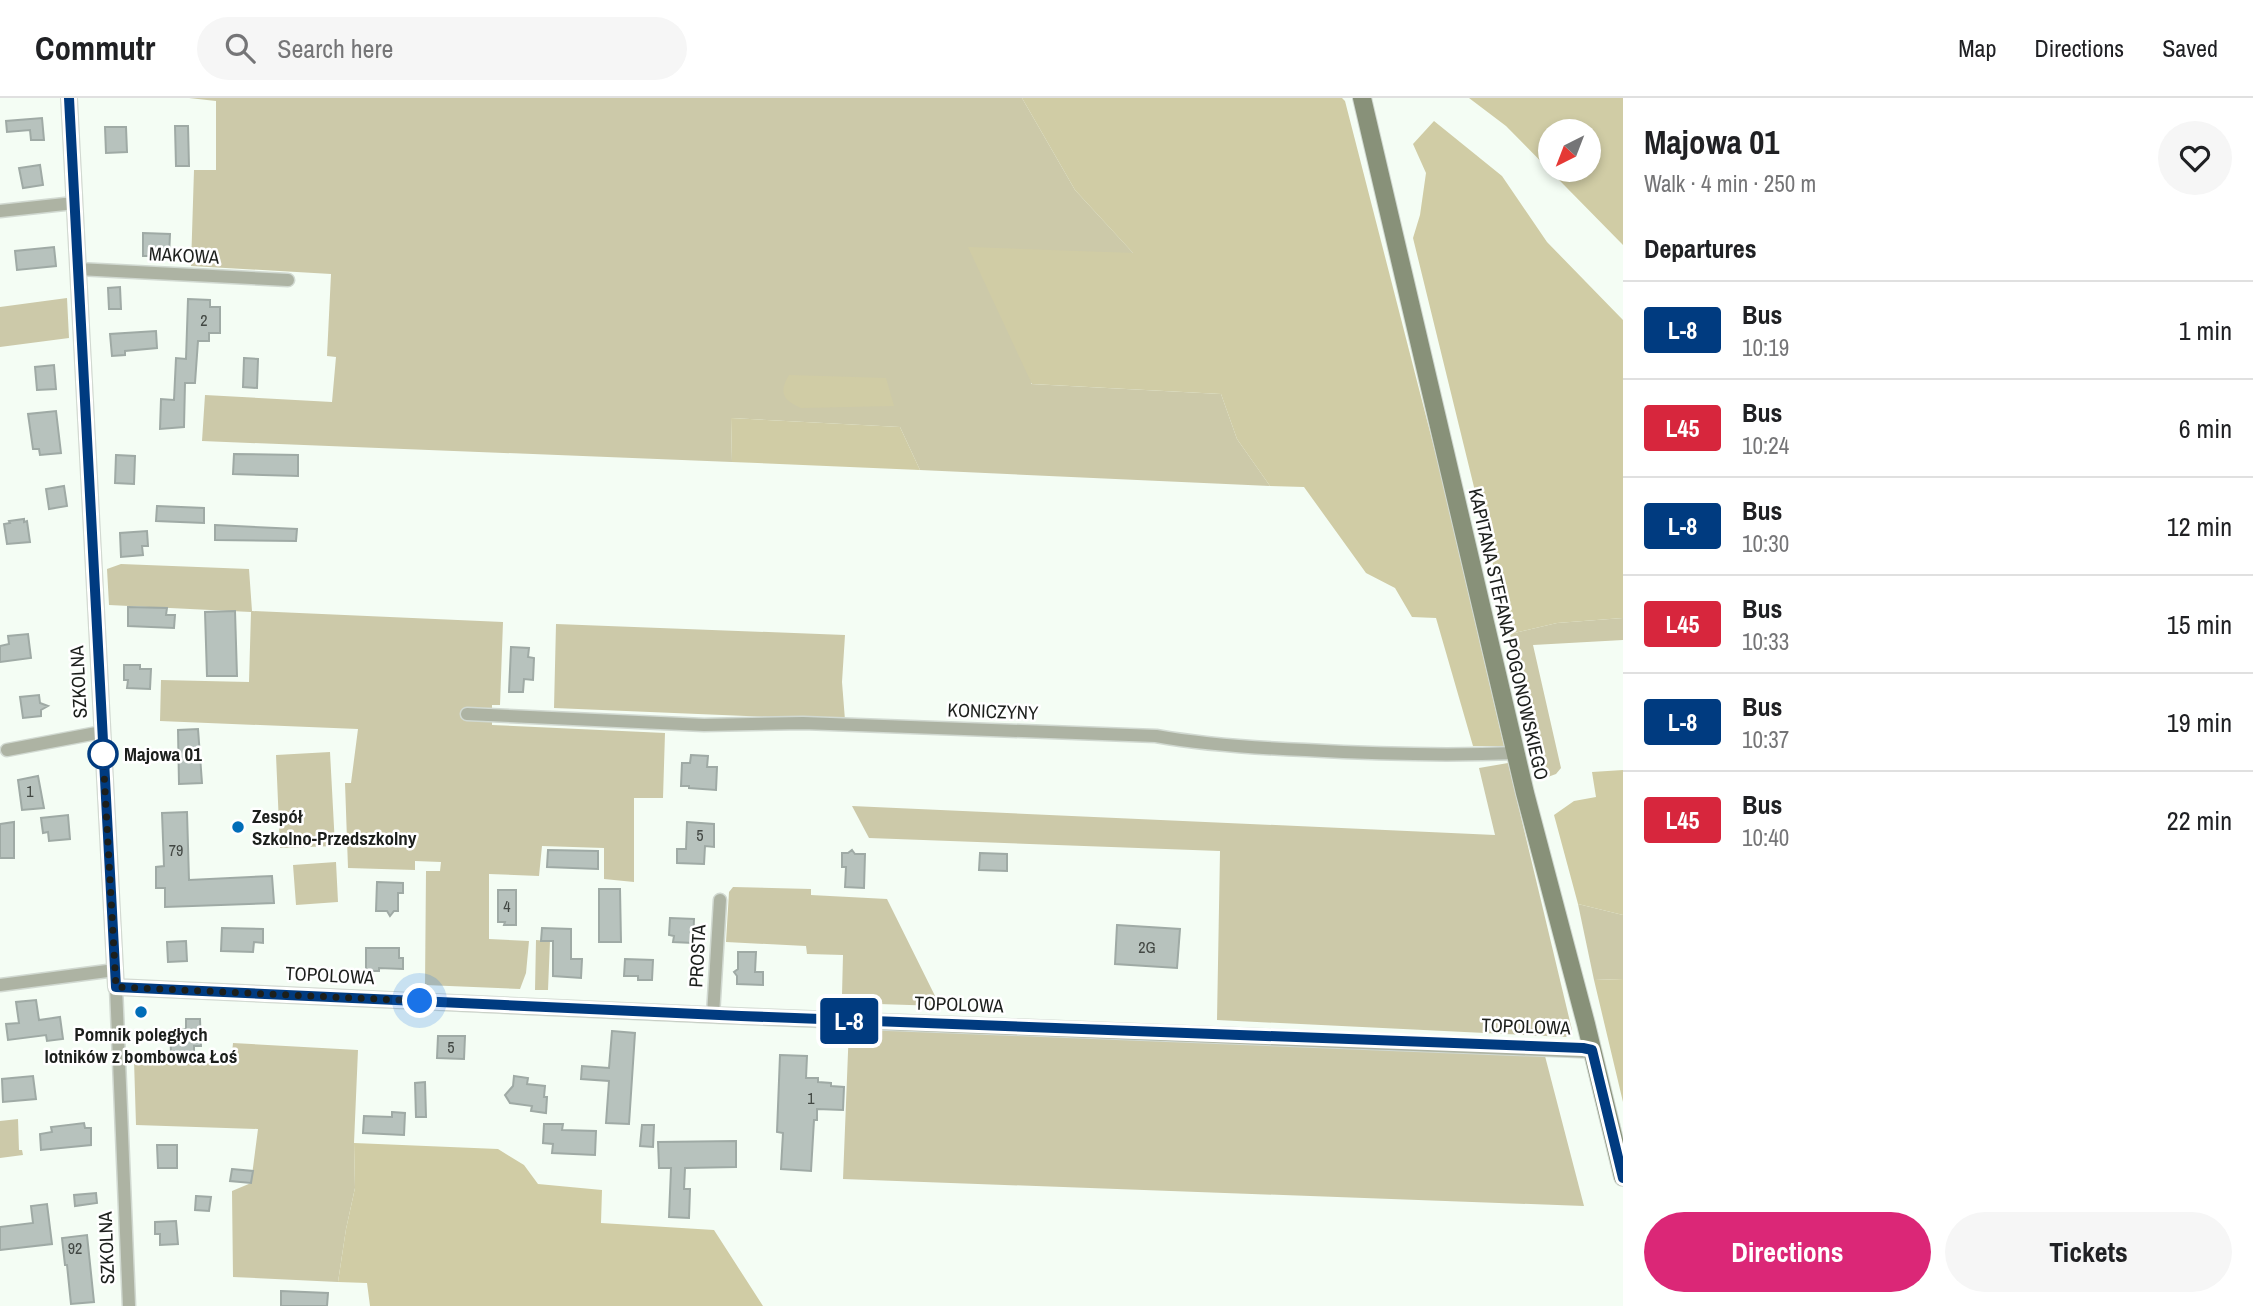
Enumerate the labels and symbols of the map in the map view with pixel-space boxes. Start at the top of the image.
north arrow [1538,119,1601,182]
street label: MAKOWA [148,240,220,270]
house number: 2 [200,309,208,331]
street label: KAPITANA STEFANA POGONOWSKIEGO [1463,486,1555,782]
street label: SZKOLNA [63,644,93,719]
street label: KONICZYNY [947,696,1039,726]
marker: Majowa 01 [88,739,118,769]
place label: Majowa 01 [124,741,202,767]
house number: 1 [26,780,34,802]
place label: Zespół Szkolno-Przedszkolny [252,803,417,851]
marker: Zespół Szkolno-Przedszkolny [230,819,246,835]
house number: 5 [696,824,704,846]
house number: 79 [169,839,183,861]
house number: 4 [503,895,511,917]
street label: PROSTA [682,923,712,988]
house number: 2G [1138,936,1156,958]
street label: TOPOLOWA [285,960,376,990]
your location [402,983,437,1018]
street label: TOPOLOWA [914,989,1005,1019]
line badge: L-8 [809,998,889,1044]
marker: Pomnik poległych lotników z bombowca Łoś [133,1004,149,1020]
street label: TOPOLOWA [1481,1011,1572,1041]
place label: Pomnik poległych lotników z bombowca Łoś [44,1021,238,1069]
house number: 5 [447,1036,455,1058]
house number: 1 [807,1087,815,1109]
street label: SZKOLNA [92,1211,120,1285]
house number: 92 [68,1237,82,1259]

